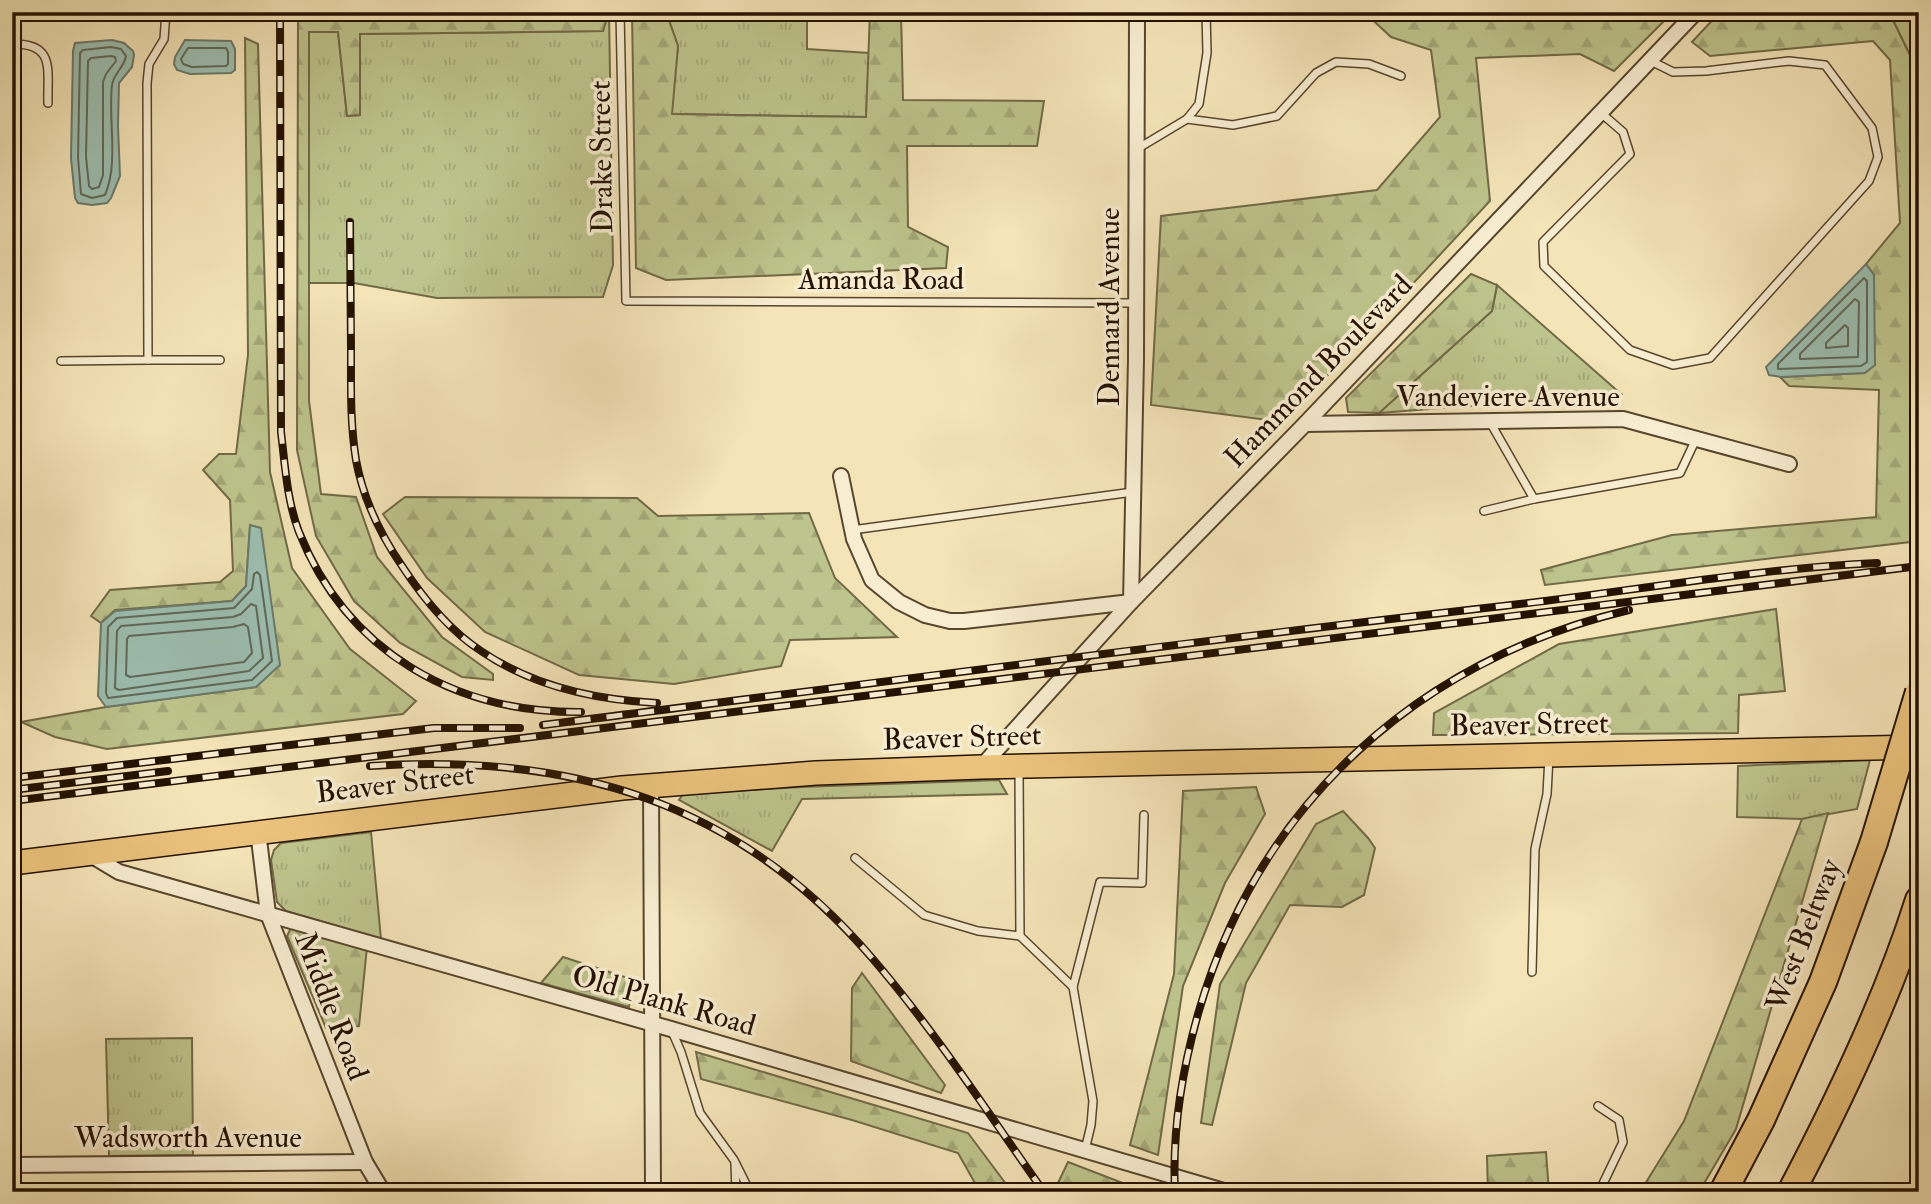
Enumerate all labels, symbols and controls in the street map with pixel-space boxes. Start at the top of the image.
street label: Drake Street [582,80,621,234]
street label: Dennard Avenue [1091,207,1128,407]
street label: Amanda Road [797,261,964,298]
street label: Hammond Boulevard [1217,267,1420,476]
street label: Vandeviere Avenue [1396,378,1620,415]
street label: Beaver Street [1449,705,1609,744]
street label: Beaver Street [882,716,1042,759]
street label: Beaver Street [314,755,477,812]
street label: West Beltway [1757,853,1850,1017]
street label: Middle Road [286,927,377,1086]
street label: Old Plank Road [568,957,760,1044]
street label: Wadsworth Avenue [73,1119,302,1156]

